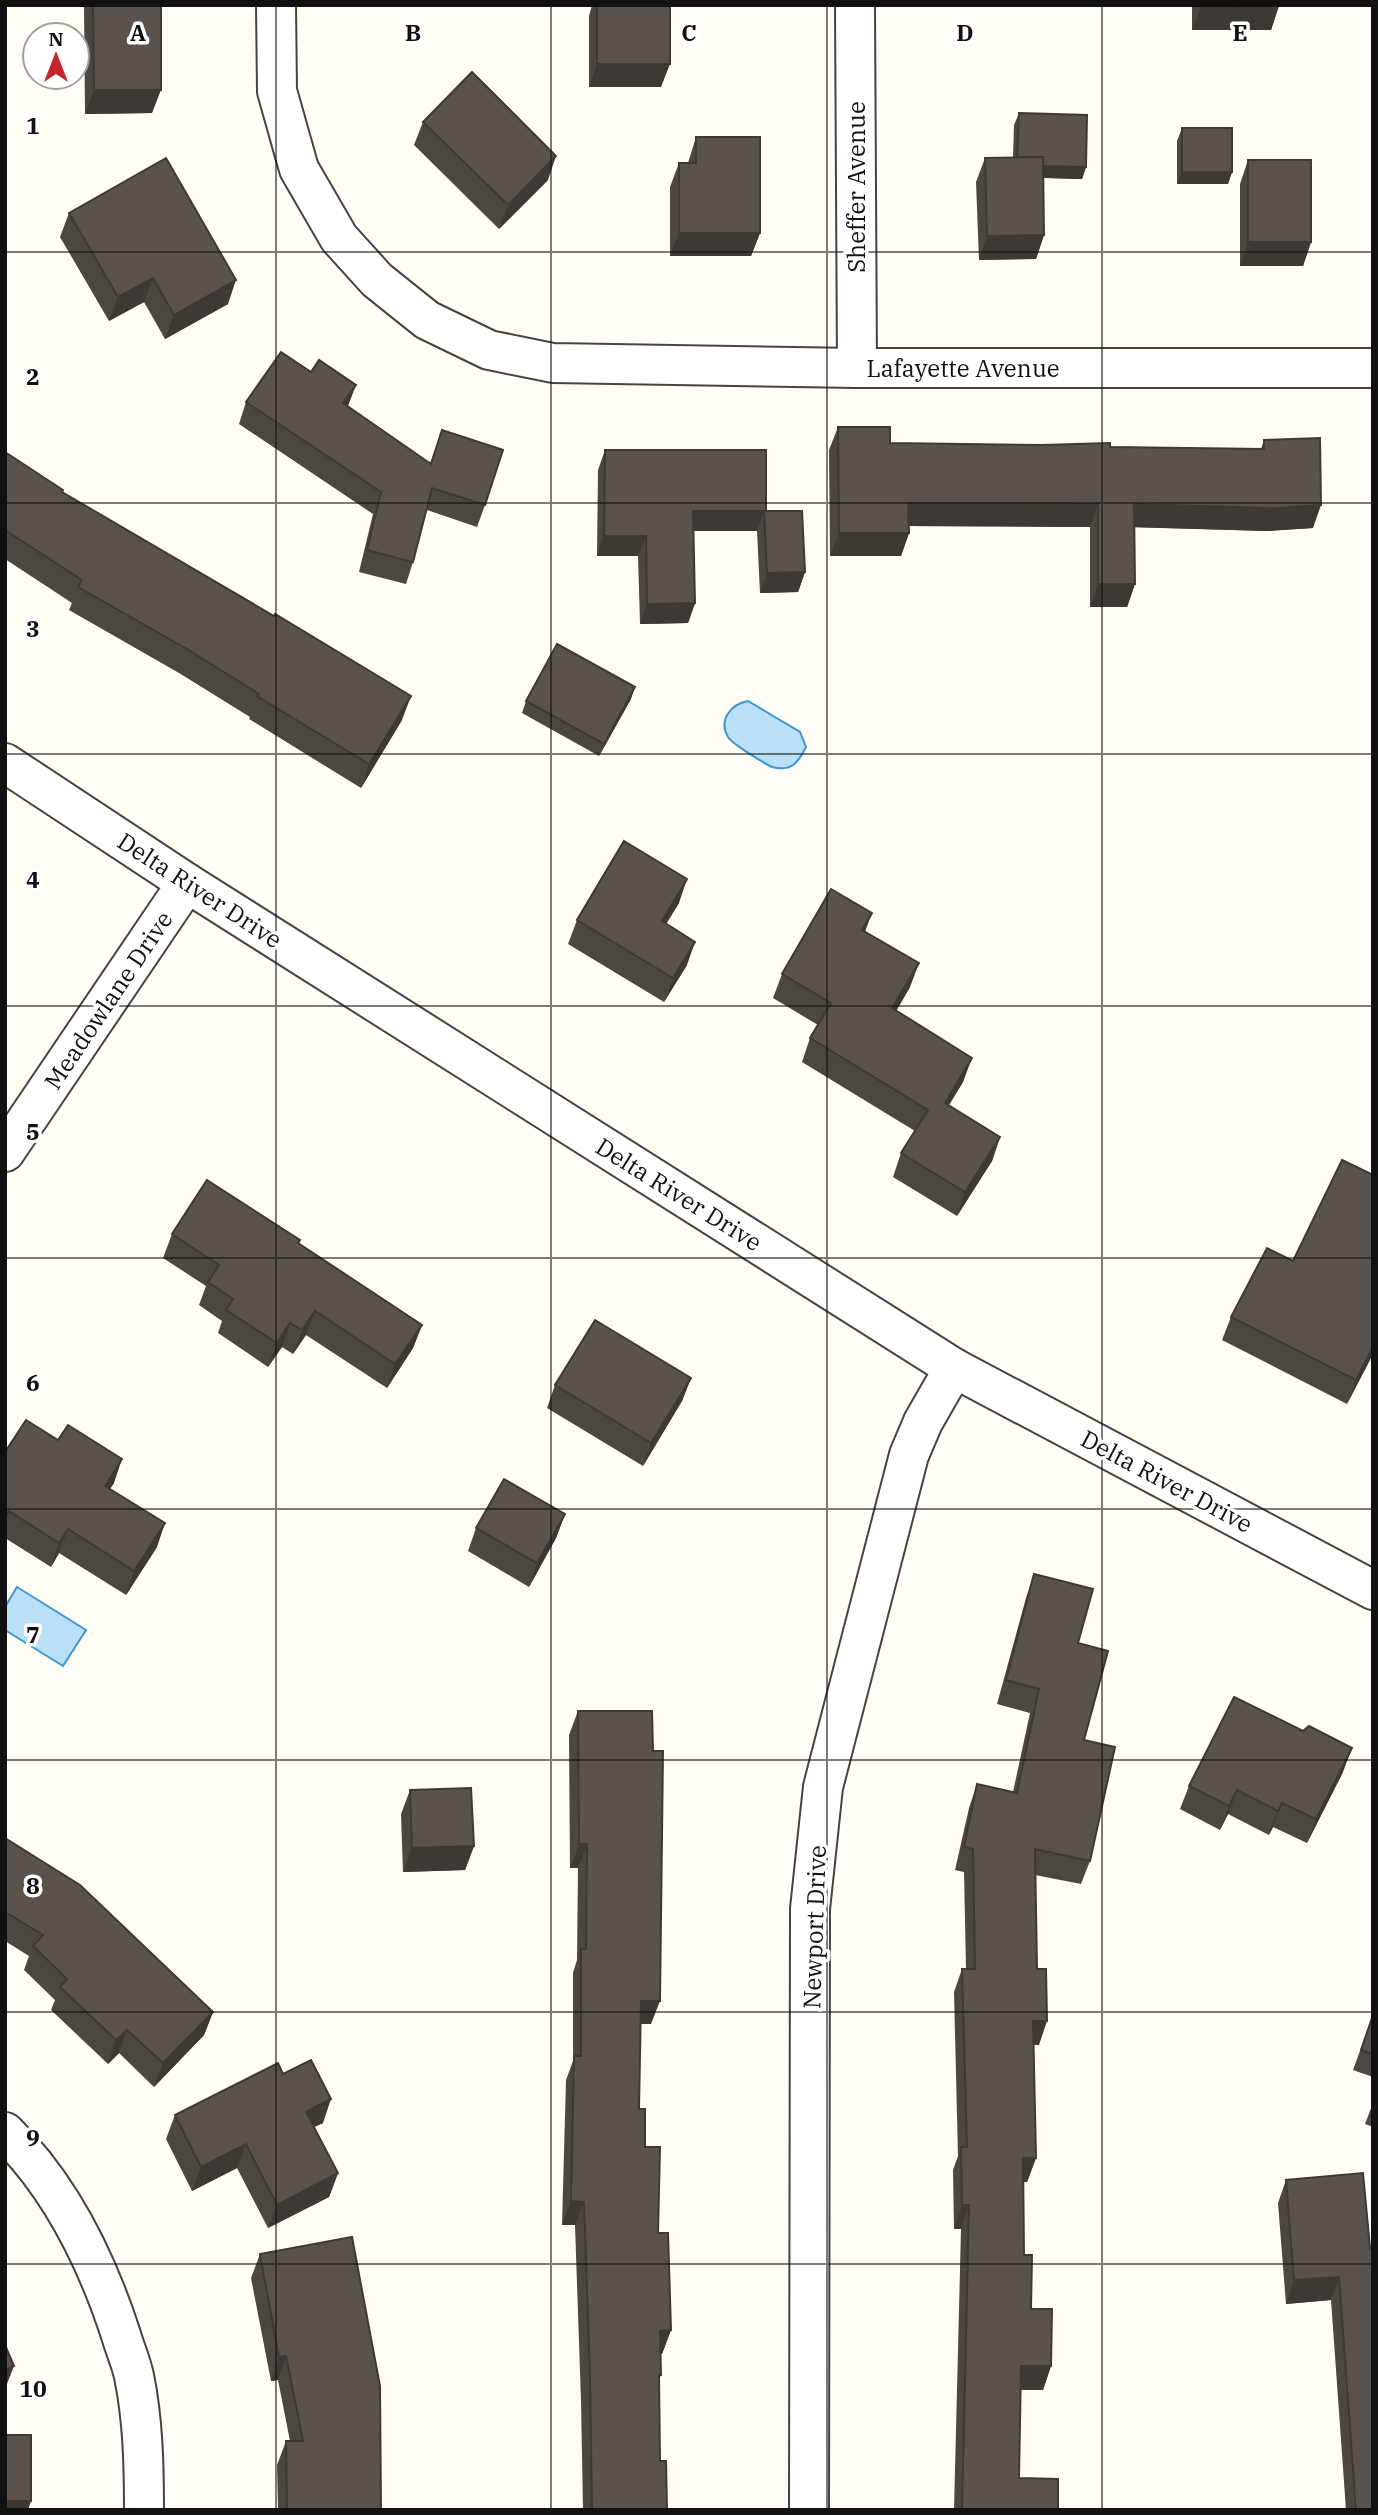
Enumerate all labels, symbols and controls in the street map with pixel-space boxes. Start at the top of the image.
text: A [130,17,146,47]
text: B [405,17,421,47]
text: C [681,17,697,47]
text: D [956,17,974,47]
text: E [1232,17,1248,47]
north arrow [21,21,91,91]
text: N [48,27,64,51]
street label: Sheffer Avenue [840,101,872,273]
text: 1 [26,110,40,140]
street label: Lafayette Avenue [866,352,1060,384]
text: 2 [26,361,40,391]
text: 3 [26,613,40,643]
street label: Delta River Drive [112,825,288,955]
text: 4 [26,864,40,894]
street label: Meadowlane Drive [36,905,180,1095]
text: 5 [26,1116,40,1146]
street label: Delta River Drive [590,1130,768,1258]
text: 6 [26,1367,40,1397]
street label: Delta River Drive [1076,1422,1258,1540]
text: 7 [26,1619,40,1649]
street label: Newport Drive [795,1844,833,2010]
text: 8 [26,1870,40,1900]
text: 9 [26,2122,40,2152]
text: 10 [19,2373,47,2403]

